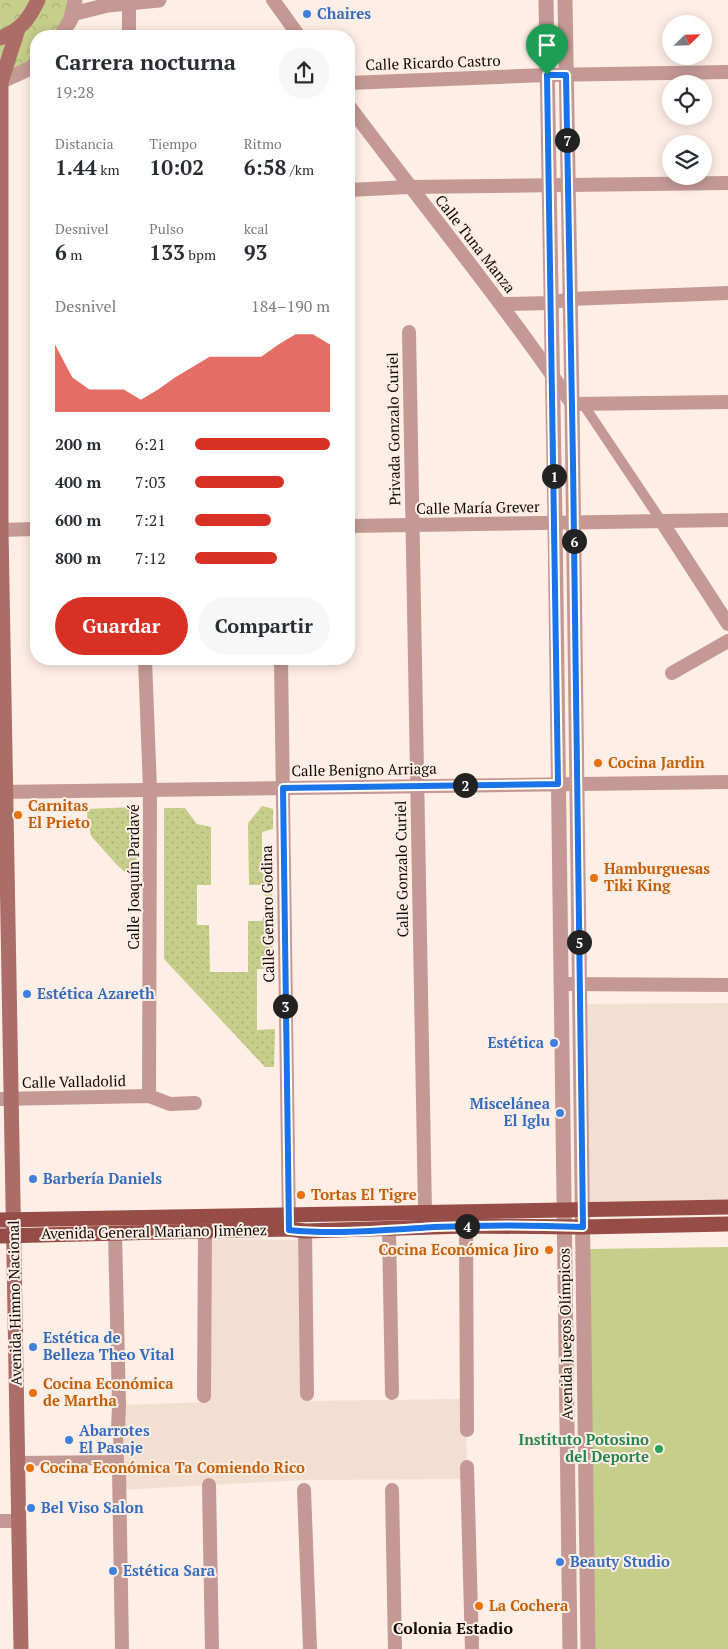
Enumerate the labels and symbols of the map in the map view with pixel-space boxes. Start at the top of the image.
place label: Chaires [317,3,371,23]
marker: Chaires [301,8,313,20]
north arrow [662,15,712,65]
pin [526,24,568,75]
street label: Calle Ricardo Castro [365,50,501,74]
pin: 7 [554,128,580,152]
street label: Calle Tuna Manza [431,190,521,297]
street label: Privada Gonzalo Curiel [382,352,404,506]
pin: 1 [542,464,566,488]
street label: Calle María Grever [416,496,540,518]
pin: 6 [562,528,586,554]
place label: Cocina Jardin [608,752,705,772]
marker: Cocina Jardin [592,757,604,769]
street label: Calle Benigno Arriaga [291,758,437,780]
pin: 2 [452,772,478,798]
place label: Carnitas El Prieto [28,795,90,832]
street label: Calle Gonzalo Curiel [390,800,412,938]
street label: Calle Joaquín Pardavé [123,804,143,950]
marker: Carnitas El Prieto [12,809,24,821]
street label: Calle Genaro Godina [256,845,278,983]
place label: Hamburguesas Tiki King [604,858,710,895]
marker: Hamburguesas Tiki King [588,872,600,884]
pin: 5 [566,930,592,954]
place label: Estética Azareth [37,983,155,1003]
marker: Estética Azareth [21,988,33,1000]
pin: 3 [272,994,298,1018]
place label: Estética [488,1032,545,1052]
marker: Estética [548,1037,560,1049]
street label: Calle Valladolid [22,1070,126,1092]
place label: Miscelánea El Iglu [470,1093,551,1130]
marker: Miscelánea El Iglu [554,1107,566,1119]
place label: Barbería Daniels [43,1168,162,1188]
marker: Barbería Daniels [27,1173,39,1185]
place label: Tortas El Tigre [311,1184,417,1204]
marker: Tortas El Tigre [295,1189,307,1201]
pin: 4 [454,1214,480,1238]
street label: Avenida General Mariano Jiménez [41,1219,267,1243]
street label: Avenida Himno Nacional [3,1220,25,1386]
place label: Cocina Económica Jiro [378,1239,539,1259]
marker: Cocina Económica Jiro [543,1244,555,1256]
street label: Avenida Juegos Olímpicos [553,1248,577,1420]
place label: Estética de Belleza Theo Vital [43,1327,175,1364]
marker: Estética de Belleza Theo Vital [27,1341,39,1353]
place label: Cocina Económica de Martha [43,1373,174,1410]
marker: Cocina Económica de Martha [27,1387,39,1399]
place label: Abarrotes El Pasaje [79,1420,150,1457]
place label: Instituto Potosino del Deporte [519,1429,649,1466]
marker: Abarrotes El Pasaje [63,1434,75,1446]
marker: Instituto Potosino del Deporte [653,1443,665,1455]
place label: Cocina Económica Ta Comiendo Rico [40,1457,305,1477]
marker: Cocina Económica Ta Comiendo Rico [24,1462,36,1474]
place label: Bel Viso Salon [41,1497,144,1517]
marker: Bel Viso Salon [25,1502,37,1514]
place label: Beauty Studio [570,1551,670,1571]
marker: Beauty Studio [554,1556,566,1568]
place label: Estética Sara [123,1560,216,1580]
marker: Estética Sara [107,1565,119,1577]
place label: La Cochera [489,1595,569,1615]
marker: La Cochera [473,1600,485,1612]
district label: Colonia Estadio [393,1617,513,1639]

